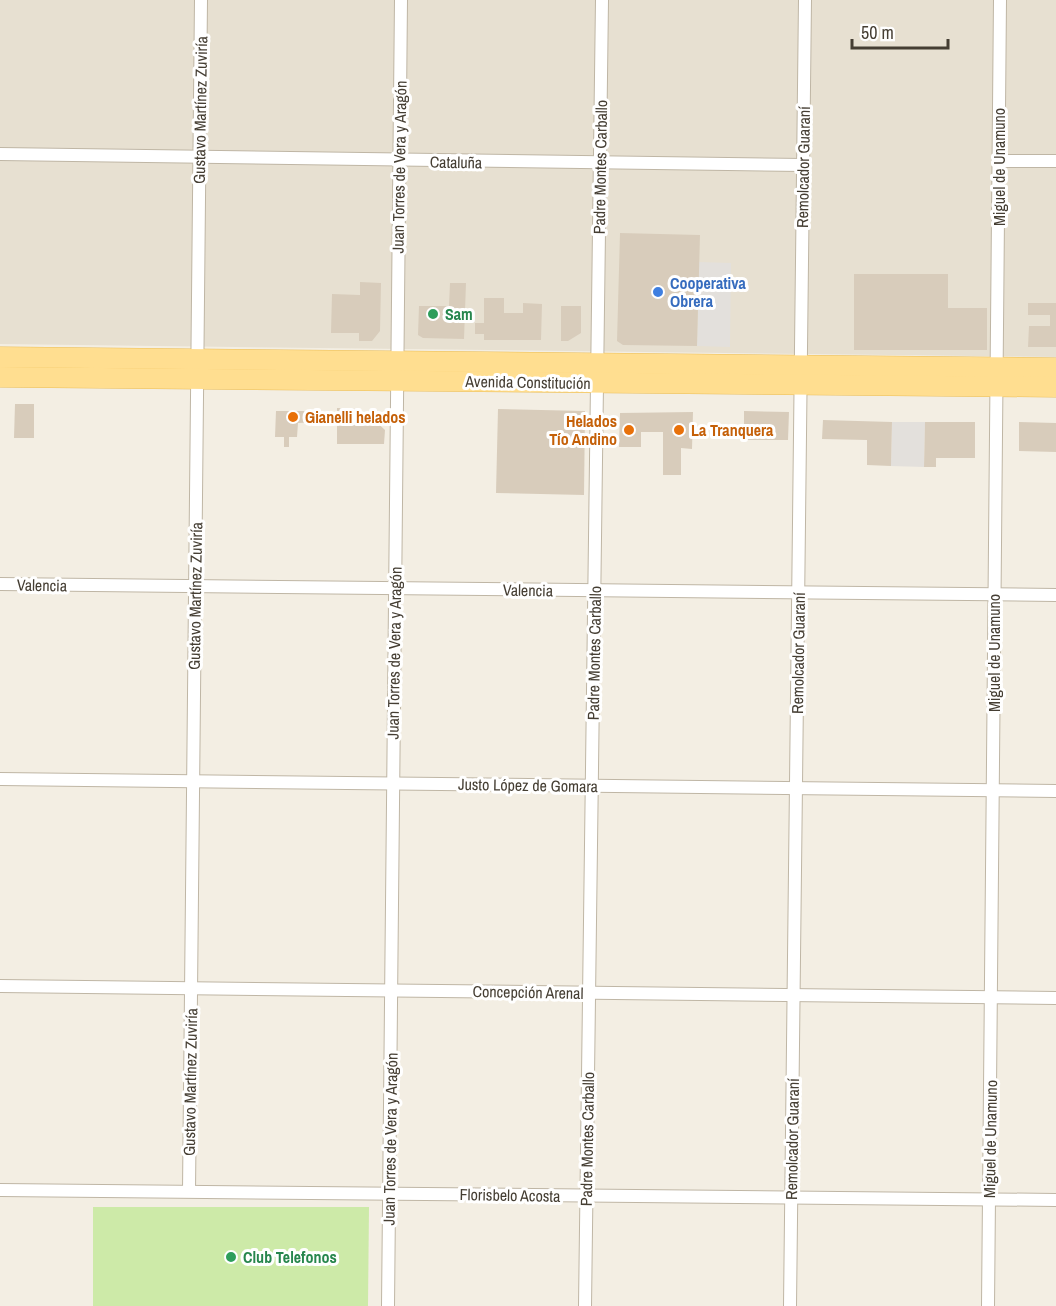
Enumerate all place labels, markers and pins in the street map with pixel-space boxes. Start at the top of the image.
place label: Cooperativa Obrera [670,272,747,312]
marker: Cooperativa Obrera [651,285,665,299]
place label: Sam [445,303,473,325]
marker: Sam [426,307,440,321]
place label: Gianelli helados [305,406,406,428]
marker: Gianelli helados [286,410,300,424]
place label: Helados Tío Andino [549,410,617,450]
place label: La Tranquera [691,419,774,441]
marker: Helados Tío Andino [622,423,636,437]
marker: La Tranquera [672,423,686,437]
place label: Club Telefonos [243,1246,337,1268]
marker: Club Telefonos [224,1250,238,1264]

